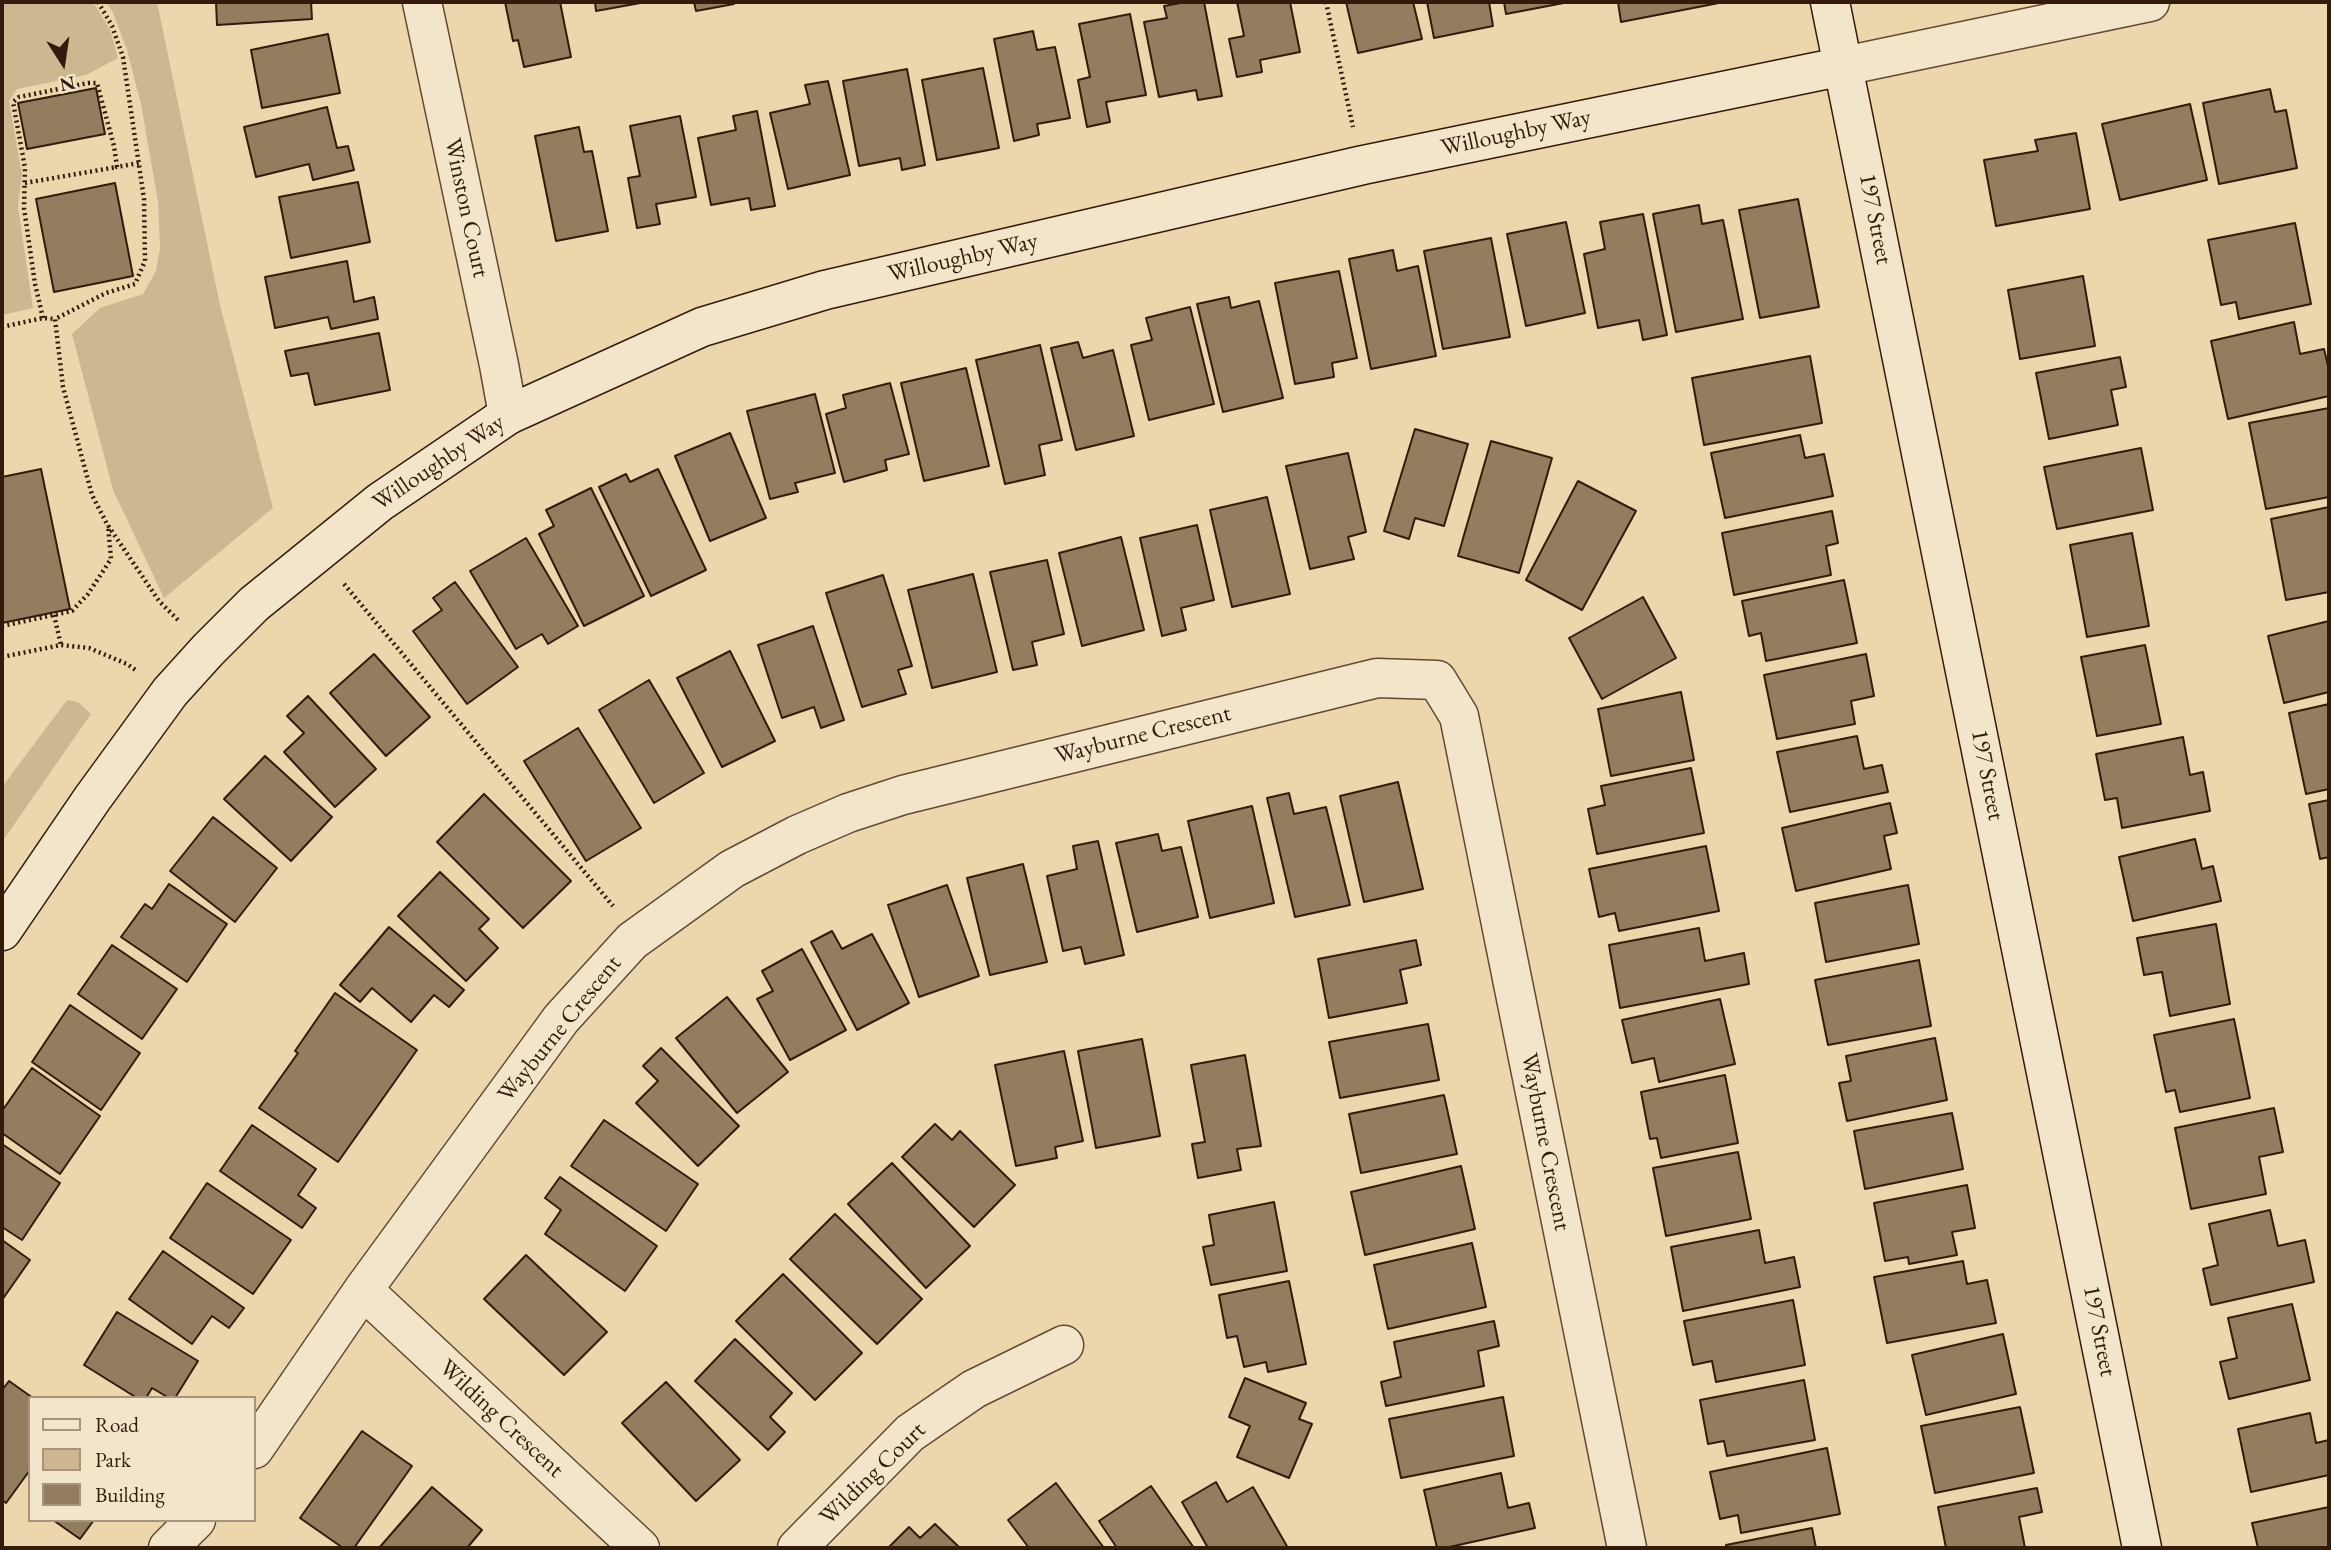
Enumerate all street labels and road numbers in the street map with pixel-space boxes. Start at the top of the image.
street label: Willoughby Way [1438,103,1594,163]
street label: Winston Court [437,136,495,280]
street label: 197 Street [1852,171,1898,267]
street label: Willoughby Way [885,227,1041,289]
street label: Willoughby Way [368,408,510,518]
street label: Wayburne Crescent [1052,699,1234,771]
street label: 197 Street [1964,727,2010,823]
street label: Wayburne Crescent [492,950,628,1108]
street label: Wayburne Crescent [1514,1051,1576,1233]
street label: 197 Street [2076,1283,2122,1379]
street label: Wilding Crescent [433,1354,569,1484]
street label: Wilding Court [814,1416,932,1532]

